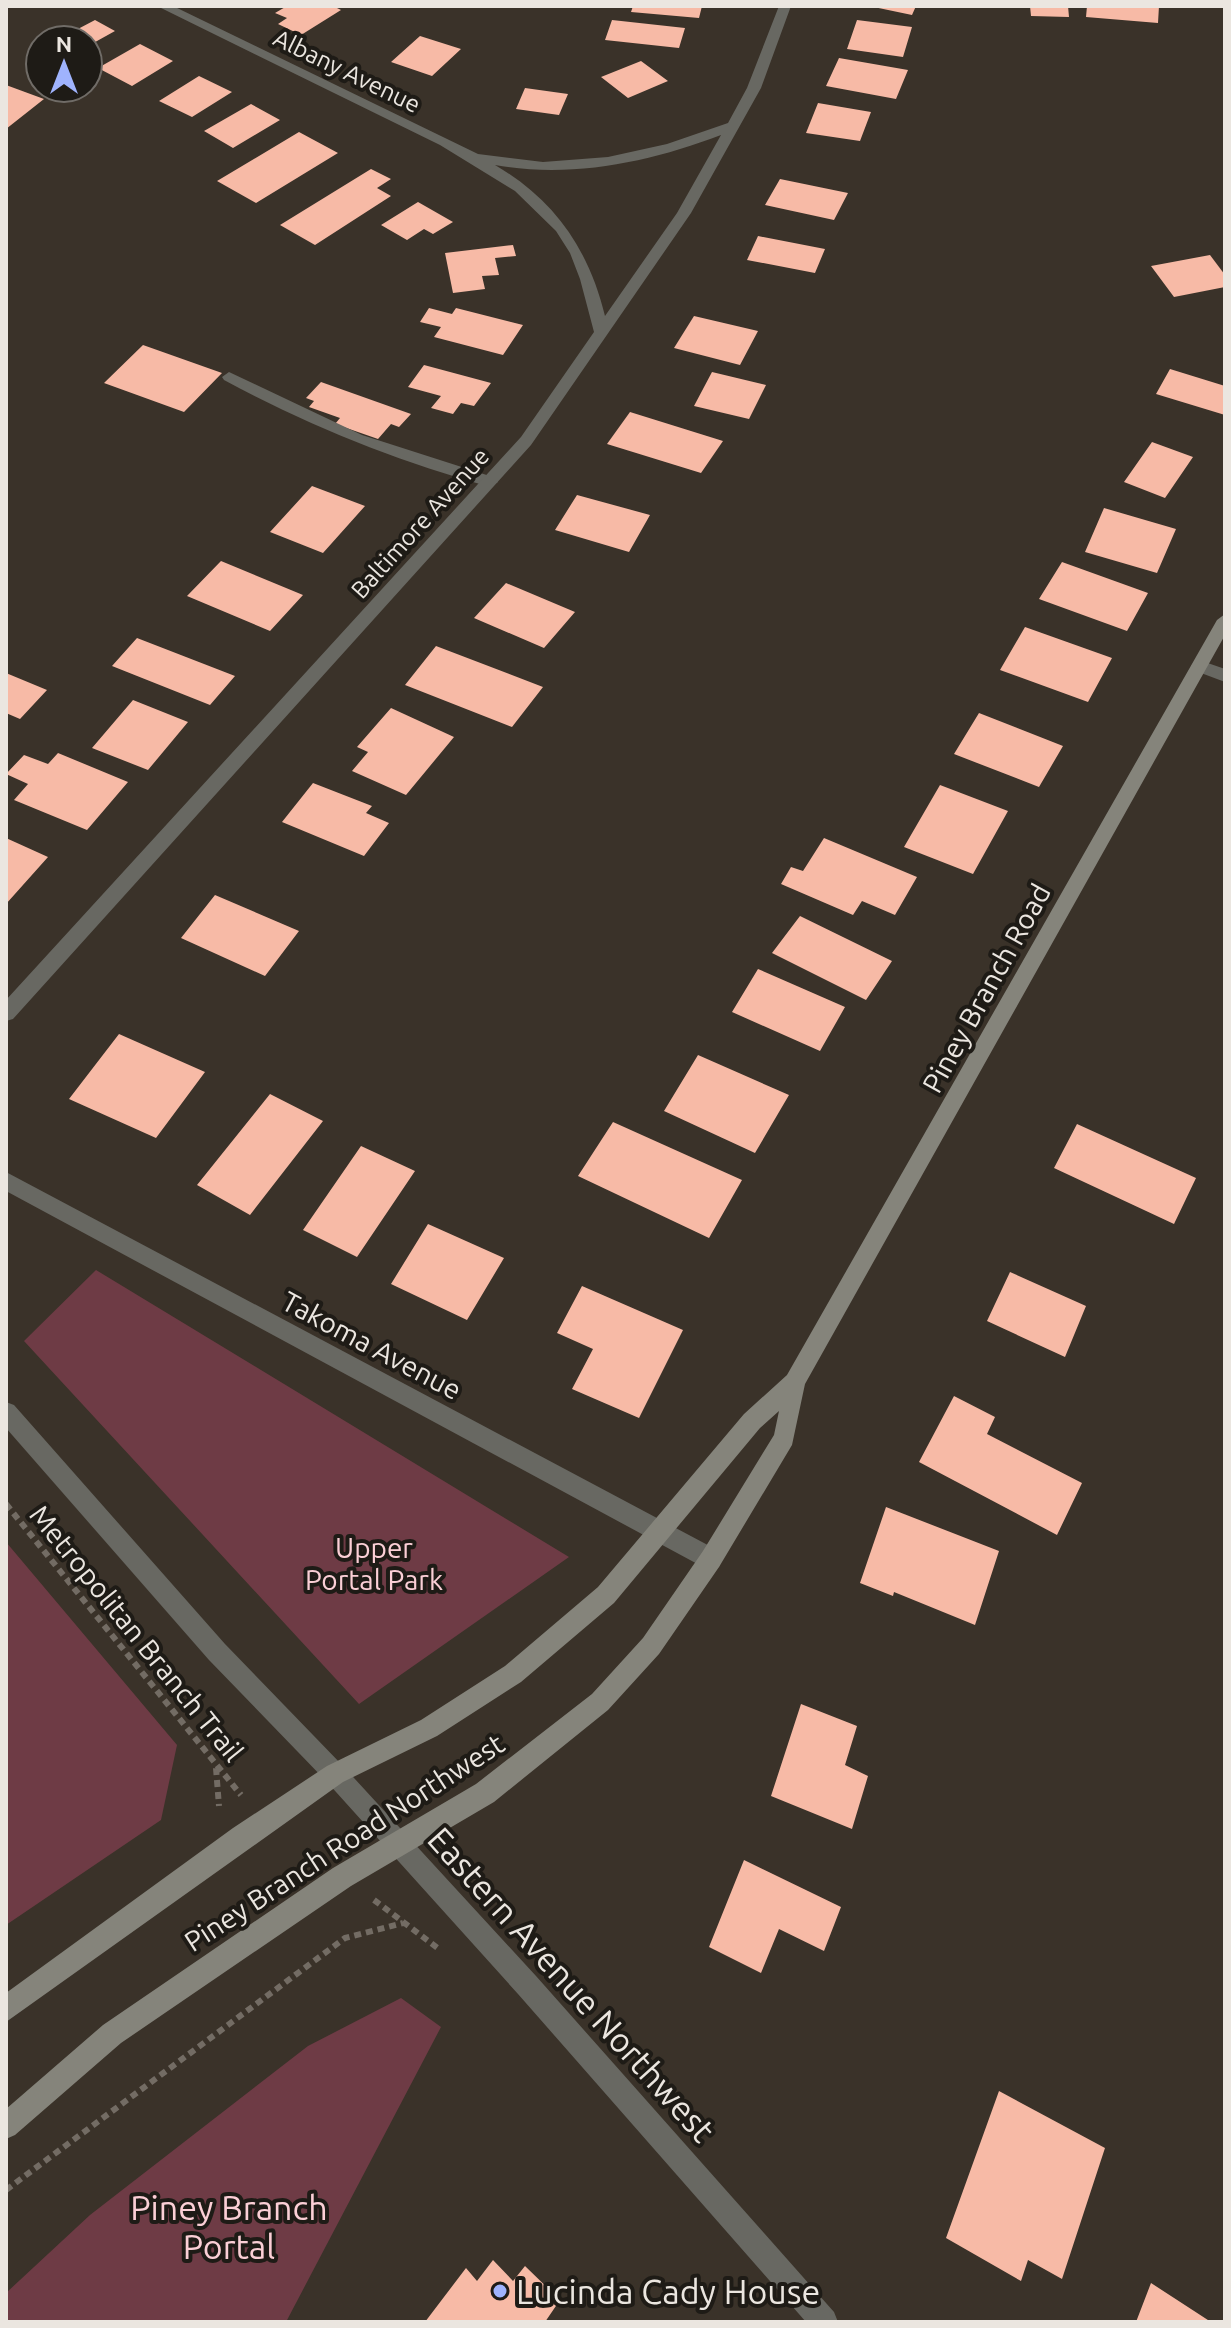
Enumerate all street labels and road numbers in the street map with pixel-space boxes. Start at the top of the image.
street label: Albany Avenue [269,24,425,118]
street label: Baltimore Avenue [346,442,494,604]
street label: Piney Branch Road [916,878,1056,1098]
street label: Takoma Avenue [277,1285,467,1405]
street label: Metropolitan Branch Trail [24,1499,250,1767]
street label: Piney Branch Road Northwest [179,1727,509,1957]
street label: Eastern Avenue Northwest [421,1819,723,2149]

